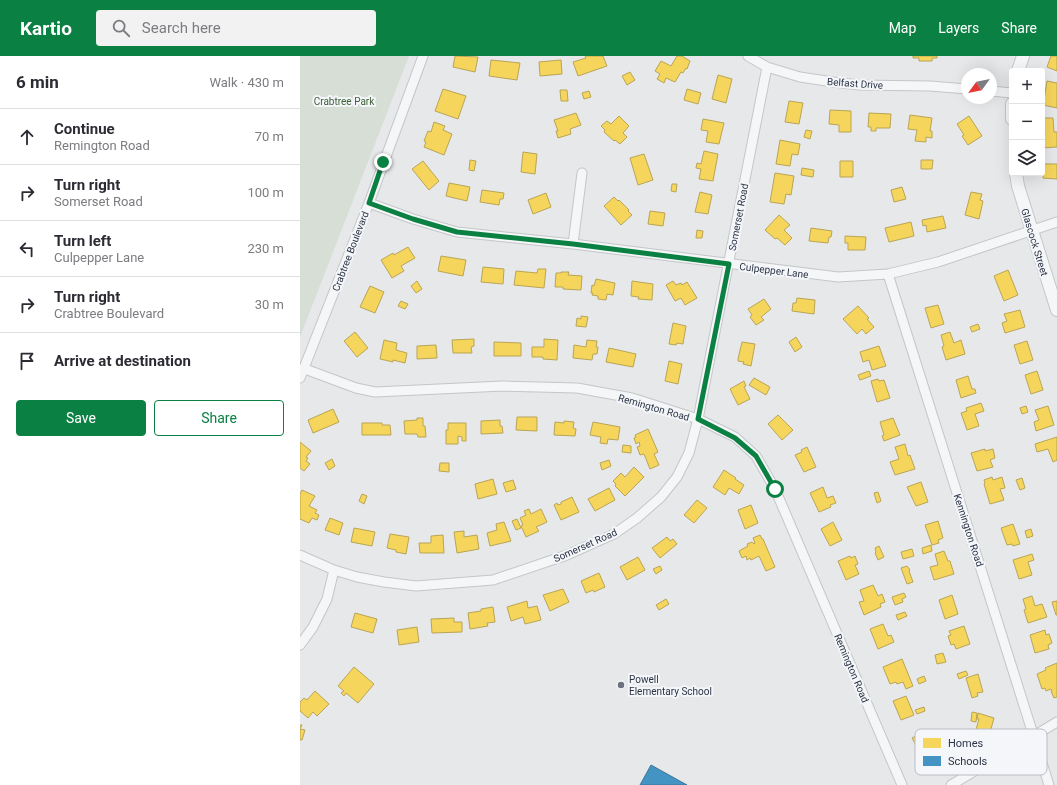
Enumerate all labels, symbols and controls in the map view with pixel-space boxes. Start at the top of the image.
search box [96,10,376,46]
text: Kartio [20,17,72,40]
icon: search [110,17,132,39]
text: Search here [142,19,221,37]
text: Map [889,20,916,36]
text: Layers [938,20,979,36]
text: Share [1001,20,1037,36]
north arrow [961,68,997,104]
map controls [1009,68,1045,176]
button: + [1009,68,1045,104]
text: 6 min [16,72,59,92]
text: Walk · 430 m [209,75,284,90]
street label: Belfast Drive [827,76,883,91]
park label: Crabtree Park [314,96,375,107]
button: − [1009,104,1045,140]
text: Continue [54,120,115,138]
icon: ahead [16,126,38,148]
text: 70 m [255,129,284,144]
text: Remington Road [54,138,150,153]
button: layers [1009,140,1045,176]
route end [374,153,392,171]
text: Turn right [54,176,120,194]
icon: right [16,182,38,204]
street label: Somerset Road [727,183,750,252]
text: 100 m [247,185,284,200]
text: Somerset Road [54,194,143,209]
street label: Glascock Street [1019,207,1050,277]
street label: Crabtree Boulevard [330,210,371,293]
text: Turn left [54,232,111,250]
icon: left [16,238,38,260]
text: 230 m [247,241,284,256]
text: Culpepper Lane [54,250,144,265]
street label: Culpepper Lane [739,261,809,280]
text: Turn right [54,288,120,306]
icon: right [16,294,38,316]
text: 30 m [255,297,284,312]
text: Crabtree Boulevard [54,306,164,321]
icon: arrive [16,350,38,372]
text: Arrive at destination [54,352,191,370]
street label: Remington Road [617,392,691,423]
button: Save [16,400,146,436]
button: Share [154,400,284,436]
route start [766,480,784,498]
street label: Kennington Road [952,492,985,568]
street label: Somerset Road [552,527,619,564]
street label: Remington Road [832,632,871,704]
place label: Powell Elementary School [629,674,712,697]
marker: Powell Elementary School [616,680,626,690]
legend [915,729,1047,775]
text: Homes [948,737,984,750]
text: Schools [948,755,988,768]

